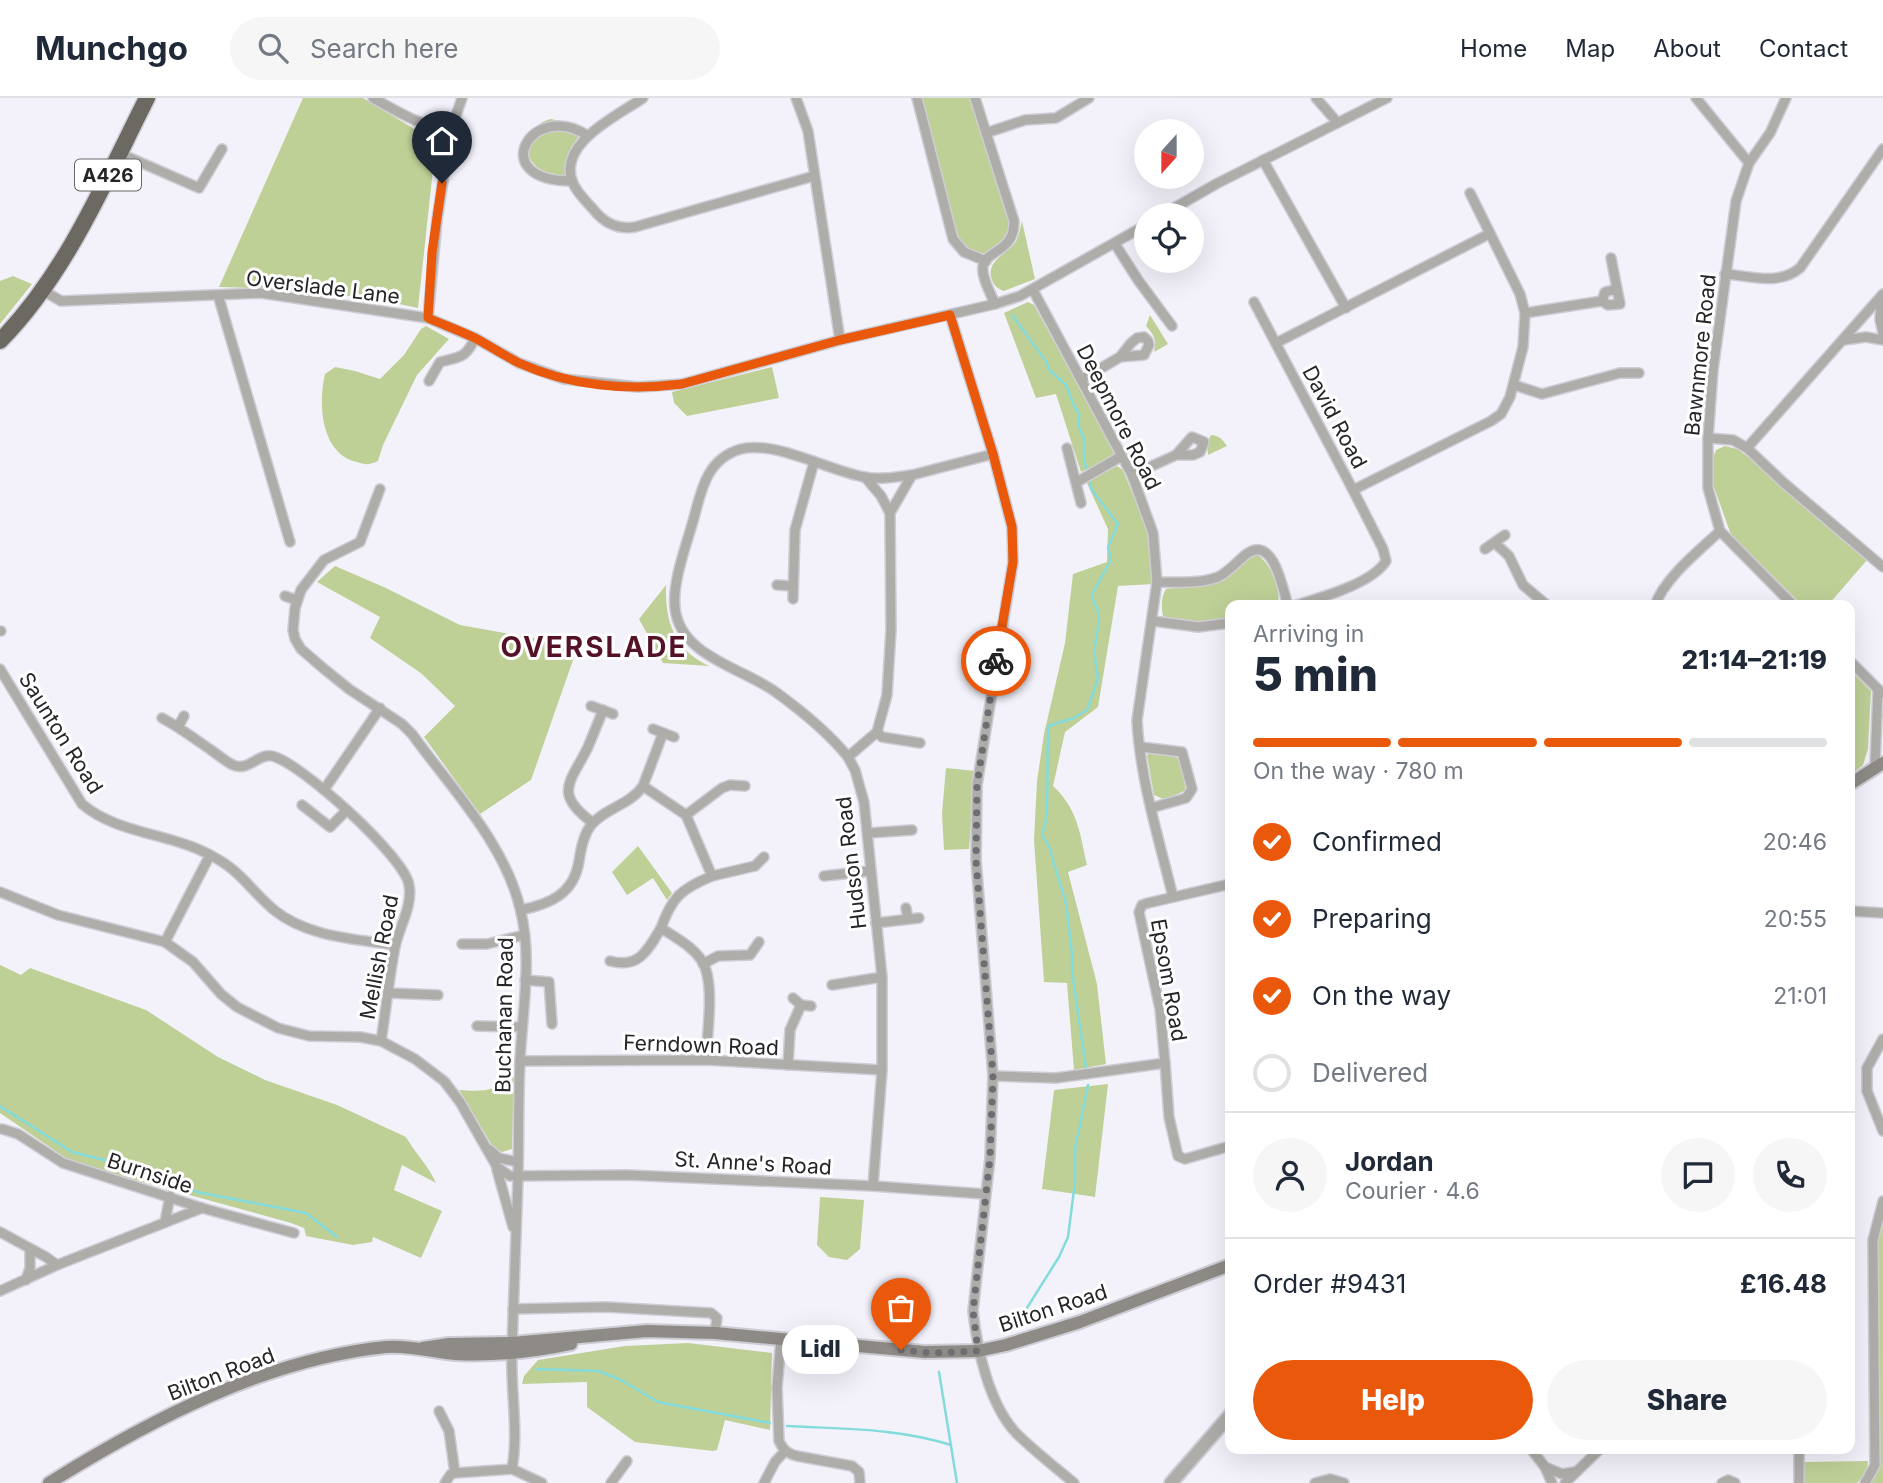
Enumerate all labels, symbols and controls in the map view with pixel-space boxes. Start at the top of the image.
search box [230,17,720,80]
text: Munchgo [35,28,188,68]
icon: search [254,29,292,67]
text: Search here [310,33,459,64]
text: Home [1460,34,1527,63]
text: Map [1565,34,1615,63]
text: About [1653,34,1721,63]
text: Contact [1759,34,1848,63]
pin [412,111,472,183]
north arrow [1134,119,1204,189]
map controls [1134,119,1204,273]
icon: home [423,122,461,160]
road number: A426 [75,159,141,190]
button: locate [1134,203,1204,273]
street label: Overslade Lane [245,265,401,309]
street label: Bawnmore Road [1679,273,1721,437]
street label: Deepmore Road [1072,340,1166,494]
street label: David Road [1297,361,1373,473]
text: Arriving in [1253,620,1364,648]
courier [961,626,1031,696]
district label: OVERSLADE [500,630,688,664]
icon: bike [977,642,1015,680]
text: 21:14–21:19 [1681,644,1827,675]
text: 5 min [1253,646,1378,702]
street label: Saunton Road [14,668,108,798]
text: On the way · 780 m [1253,757,1464,785]
street label: Hudson Road [830,795,872,931]
icon: check [1253,823,1291,861]
text: Confirmed [1312,826,1442,857]
text: 20:46 [1763,828,1827,856]
street label: Mellish Road [355,893,403,1021]
icon: check [1253,900,1291,938]
text: Preparing [1312,903,1432,934]
text: 20:55 [1764,905,1827,933]
street label: Epsom Road [1146,917,1192,1043]
street label: Buchanan Road [490,937,518,1093]
icon: check [1253,977,1291,1015]
text: On the way [1312,980,1451,1011]
text: 21:01 [1773,982,1827,1010]
street label: Ferndown Road [623,1030,779,1060]
text: Delivered [1312,1057,1428,1088]
button: person [1253,1138,1327,1212]
button: chat [1661,1138,1735,1212]
button: phone [1753,1138,1827,1212]
street label: St. Anne's Road [674,1146,832,1180]
text: Jordan [1345,1146,1434,1177]
street label: Burnside [104,1148,196,1198]
text: Courier · 4.6 [1345,1177,1480,1205]
text: Order #9431 [1253,1268,1406,1299]
text: £16.48 [1740,1268,1827,1299]
pin [871,1278,931,1350]
street label: Bilton Road [996,1279,1110,1337]
icon: bag [882,1289,920,1327]
callout: Lidl [782,1326,859,1374]
text: Lidl [800,1335,841,1363]
street label: Bilton Road [164,1342,278,1406]
button: Help [1253,1360,1533,1440]
button: Share [1547,1360,1827,1440]

